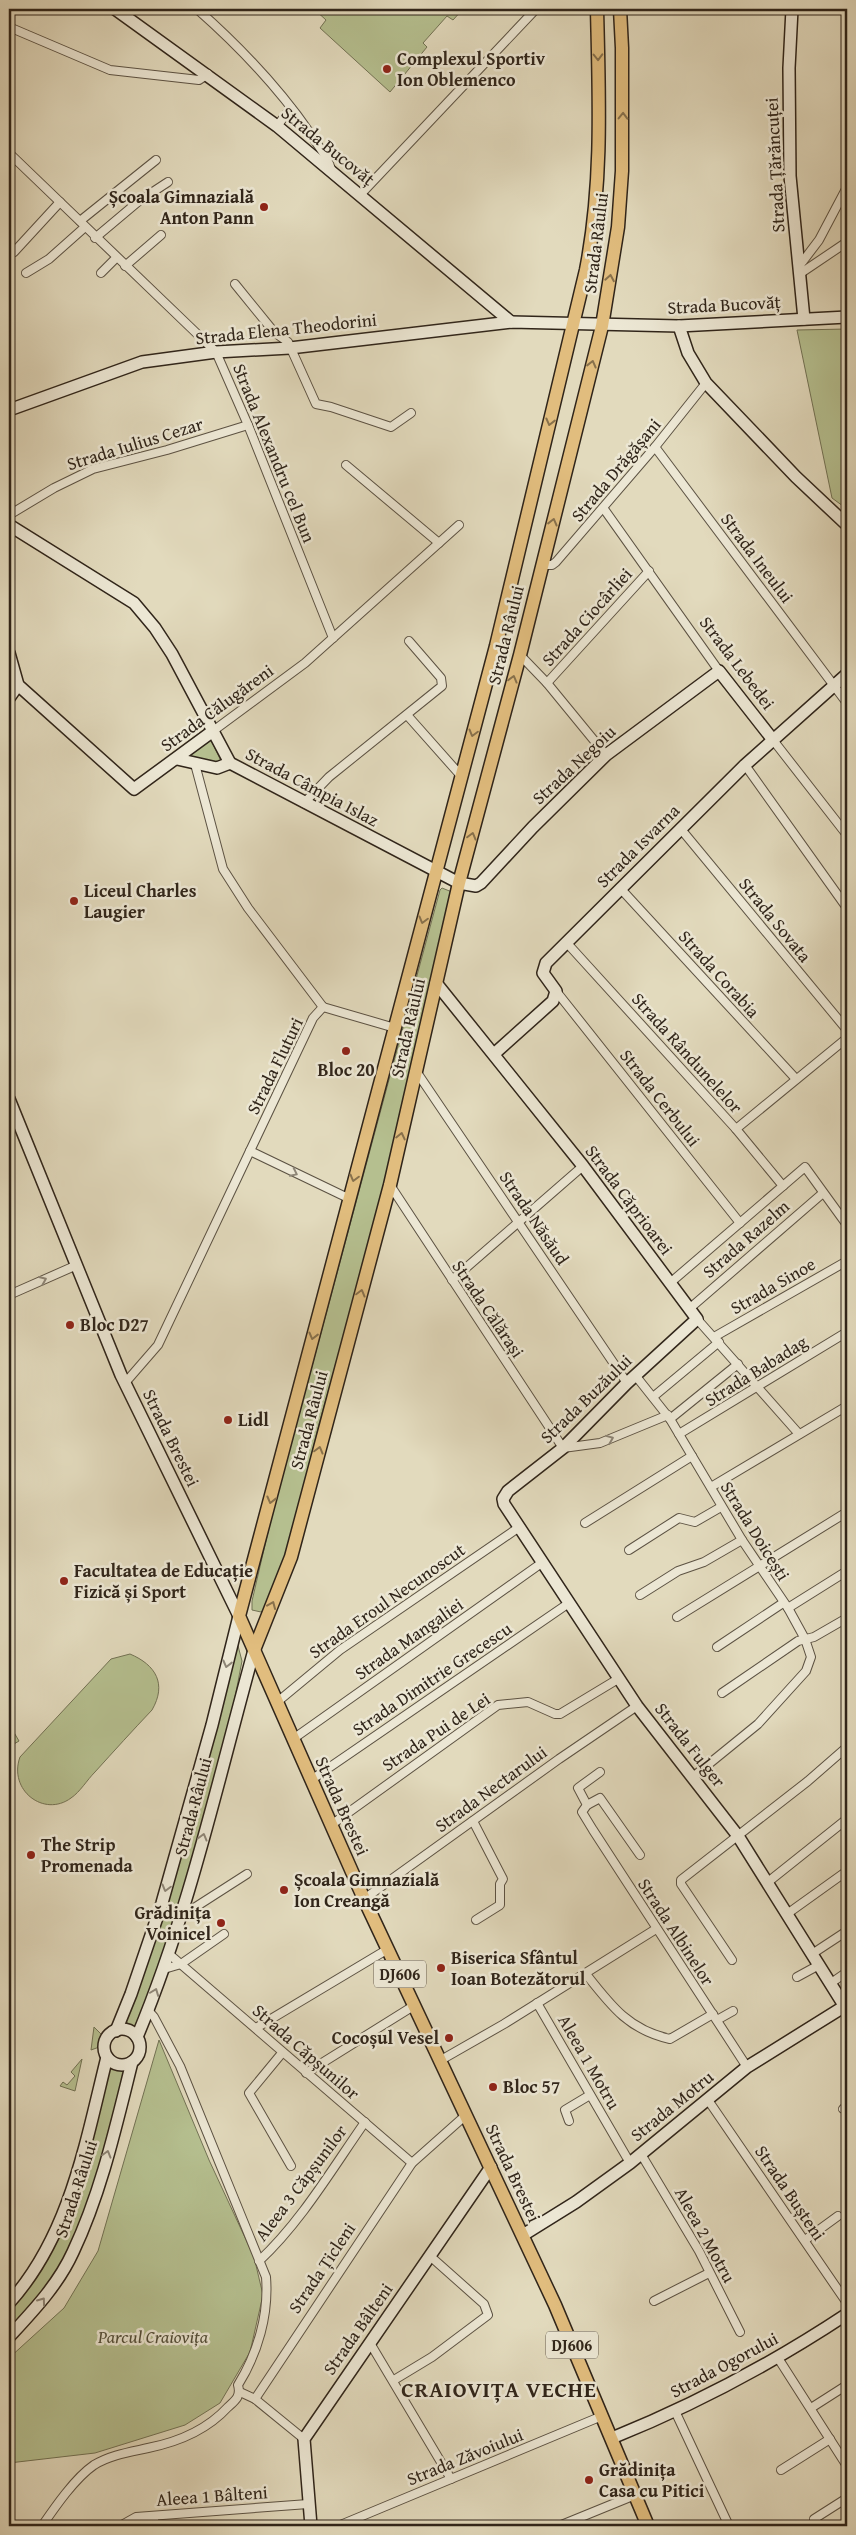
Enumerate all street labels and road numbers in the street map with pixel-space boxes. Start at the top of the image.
street label: Strada Țărăncuței [757,97,792,233]
street label: Strada Bucovăț [276,99,381,192]
street label: Strada Râului [576,191,615,295]
street label: Strada Bucovăț [667,288,782,321]
street label: Strada Elena Theodorini [194,306,378,351]
street label: Strada Alexandru cel Bun [226,359,323,546]
street label: Strada Iulius Cezar [63,410,207,477]
street label: Strada Drăgășani [564,412,667,527]
street label: Strada Ineului [715,507,800,608]
street label: Strada Ciocârliei [535,561,638,672]
street label: Strada Râului [480,582,531,687]
street label: Strada Lebedei [693,610,782,715]
street label: Strada Călugăreni [154,657,279,758]
street label: Strada Negoiu [526,718,622,811]
street label: Strada Câmpia Islaz [241,740,384,833]
street label: Strada Isvarna [590,797,686,894]
street label: Strada Sovata [733,871,818,968]
street label: Strada Corabia [672,924,767,1024]
street label: Strada Râului [383,975,432,1080]
street label: Strada Rândunelelor [625,986,750,1120]
street label: Strada Fluturi [239,1013,310,1119]
street label: Strada Cerbului [614,1043,707,1152]
street label: Strada Căprioarei [579,1139,680,1260]
street label: Strada Năsăud [493,1165,576,1270]
street label: Strada Razelm [696,1193,795,1284]
street label: Strada Sinoe [725,1250,820,1321]
street label: Strada Călărași [446,1254,531,1363]
street label: Strada Babadag [699,1328,812,1413]
street label: Strada Buzăului [534,1348,638,1450]
street label: Strada Râului [282,1367,335,1472]
street label: Strada Brestei [136,1384,207,1491]
street label: Strada Doicești [714,1476,797,1586]
street label: Strada Eroul Necunoscut [303,1536,471,1665]
street label: Strada Mangaliei [349,1591,469,1686]
street label: Strada Dimitrie Grecescu [346,1615,517,1742]
street label: Strada Pui de Lei [376,1685,495,1778]
street label: Strada Fulger [649,1696,733,1793]
street label: Strada Nectarului [429,1739,552,1839]
street label: Strada Brestei [309,1752,376,1860]
street label: Strada Râului [166,1754,219,1859]
street label: Strada Albinelor [631,1873,722,1991]
road number: DJ606 [374,1960,426,1988]
street label: Strada Căpșunilor [247,1997,366,2106]
street label: Aleea 1 Motru [551,2009,628,2114]
street label: Strada Motru [624,2063,719,2148]
street label: Aleea 3 Căpșunilor [248,2118,354,2247]
street label: Strada Brestei [479,2119,548,2226]
street label: Strada Râului [47,2136,104,2241]
street label: Strada Bușteni [748,2140,832,2246]
street label: Aleea 2 Motru [668,2182,743,2288]
street label: Strada Țicleni [281,2217,362,2319]
street label: Strada Bâlteni [316,2277,399,2380]
street label: Strada Ogorului [665,2325,783,2404]
road number: DJ606 [546,2332,598,2358]
street label: Strada Zăvoiului [403,2421,527,2492]
street label: Aleea 1 Bâlteni [155,2478,269,2513]

